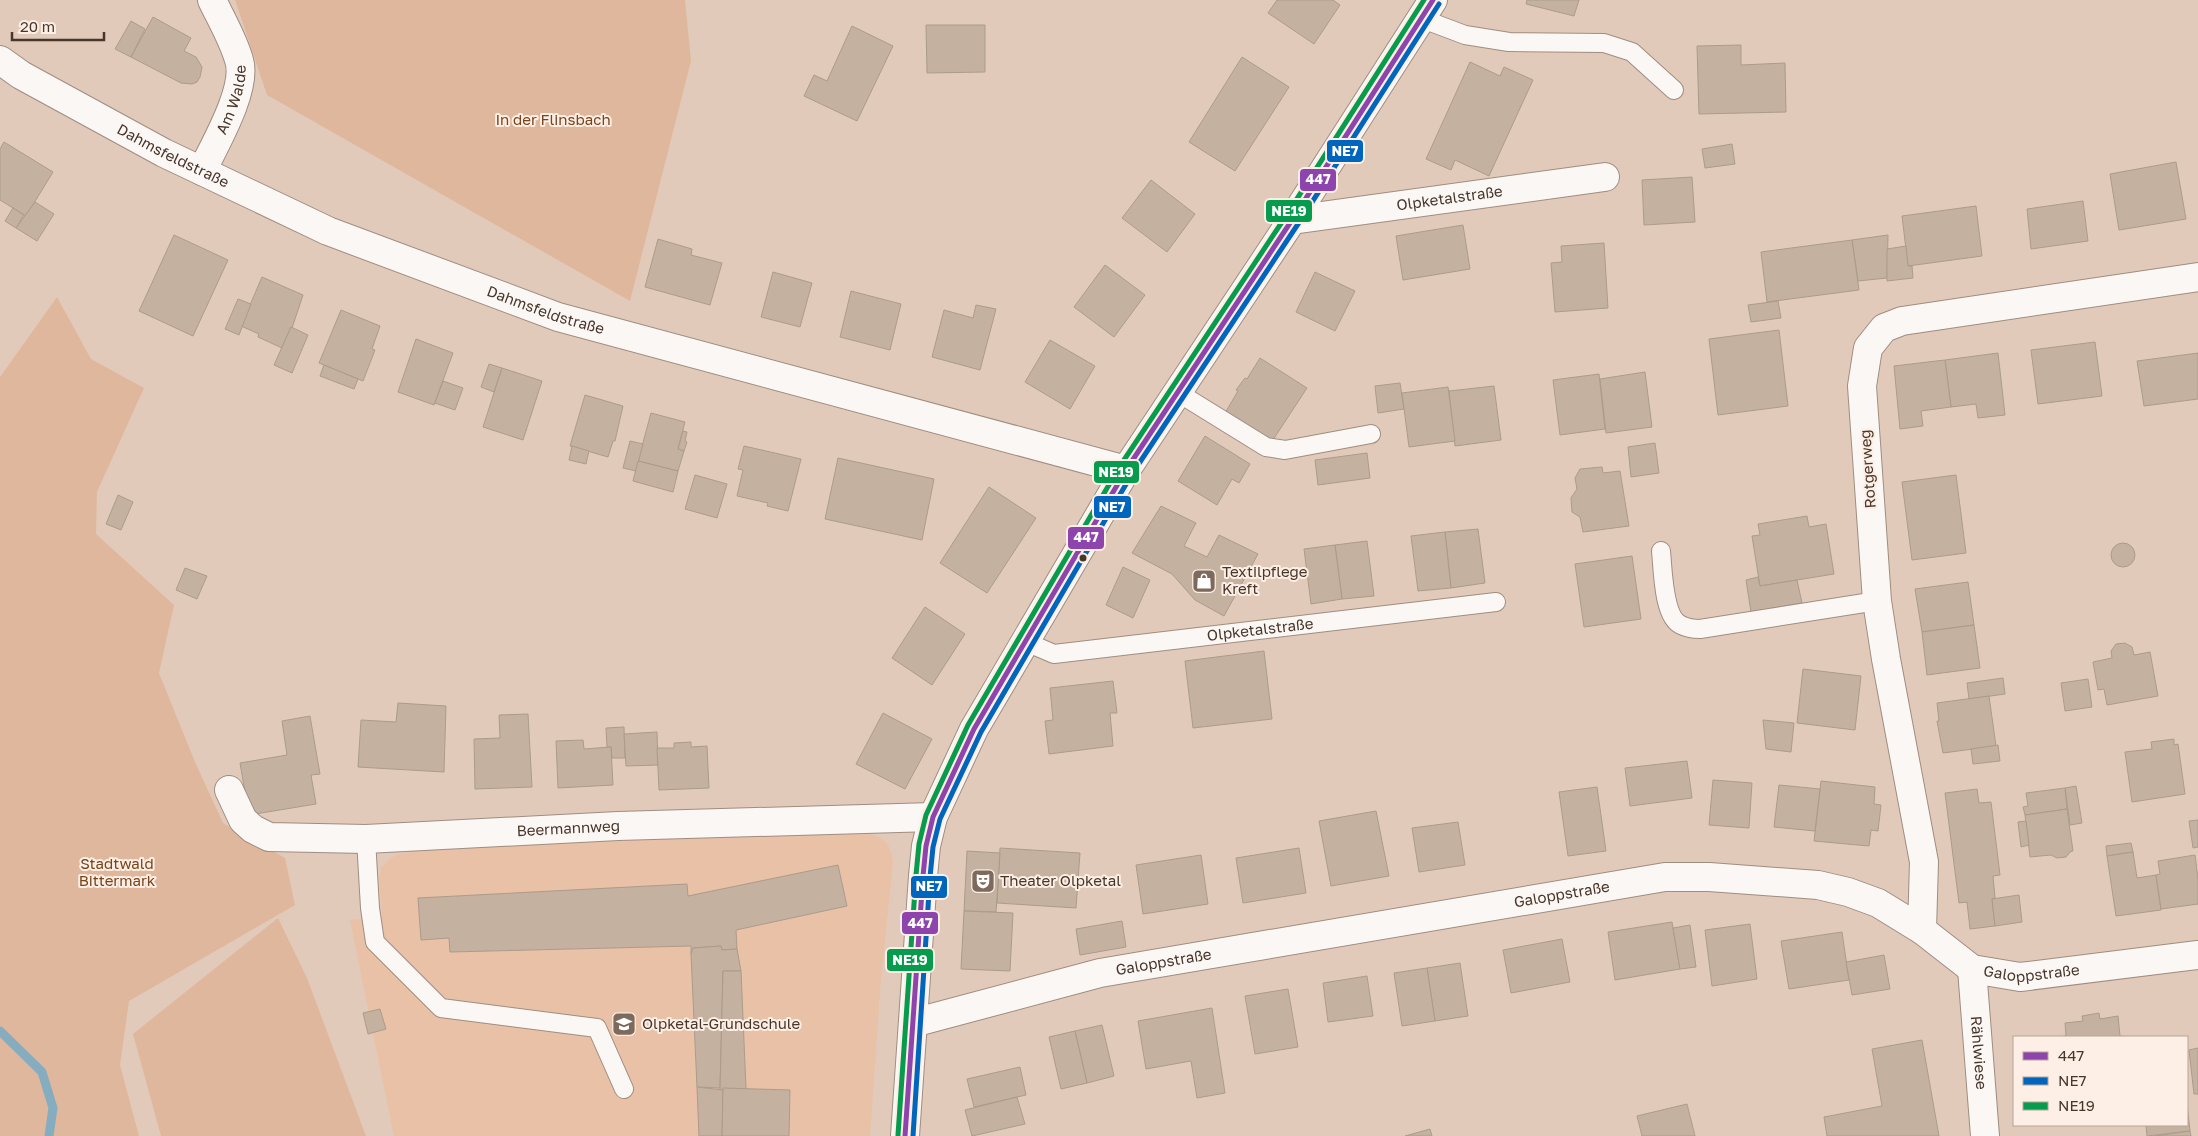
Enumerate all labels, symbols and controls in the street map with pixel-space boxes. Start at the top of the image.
scale bar [12,10,105,42]
text: 20 m [20,17,55,35]
street label: Am Walde [212,64,249,137]
park label: In der Flinsbach [495,110,611,128]
street label: Dahmsfeldstraße [114,119,232,191]
line badge: NE7 [1326,139,1364,163]
text: NE7 [1331,142,1359,159]
line badge: 447 [1299,168,1337,192]
text: 447 [1305,170,1331,187]
street label: Olpketalstraße [1395,181,1504,214]
line badge: NE19 [1265,199,1313,223]
text: NE19 [1271,202,1307,219]
street label: Dahmsfeldstraße [485,281,607,337]
street label: Rotgerweg [1855,429,1879,509]
line badge: NE19 [1093,460,1140,484]
text: NE19 [1098,463,1134,480]
line badge: NE7 [1093,495,1132,519]
text: NE7 [1098,498,1126,515]
line badge: 447 [1067,526,1105,550]
text: 447 [1073,528,1099,545]
unlabelled marker [1078,553,1088,563]
place label: Textilpflege Kreft [1222,562,1308,597]
shop icon: Textilpflege Kreft [1191,568,1217,594]
street label: Olpketalstraße [1206,614,1314,644]
street label: Beermannweg [516,816,620,839]
park label: Stadtwald Bittermark [79,854,156,889]
theatre icon: Theater Olpketal [970,868,996,894]
place label: Theater Olpketal [1000,871,1121,889]
line badge: NE7 [910,875,948,899]
text: NE7 [915,877,943,894]
street label: Galoppstraße [1512,877,1611,911]
line badge: 447 [901,911,939,935]
text: 447 [907,914,933,931]
street label: Galoppstraße [1114,944,1213,978]
line badge: NE19 [886,948,934,972]
text: NE19 [892,951,928,968]
street label: Galoppstraße [1982,960,2081,985]
school or university icon: Olpketal-Grundschule [611,1011,637,1037]
place label: Olpketal-Grundschule [642,1014,800,1032]
street label: Rählwiese [1968,1015,1991,1091]
legend [2013,1036,2188,1126]
text: 447 [2058,1046,2084,1064]
text: NE7 [2058,1071,2087,1089]
text: NE19 [2058,1096,2095,1114]

